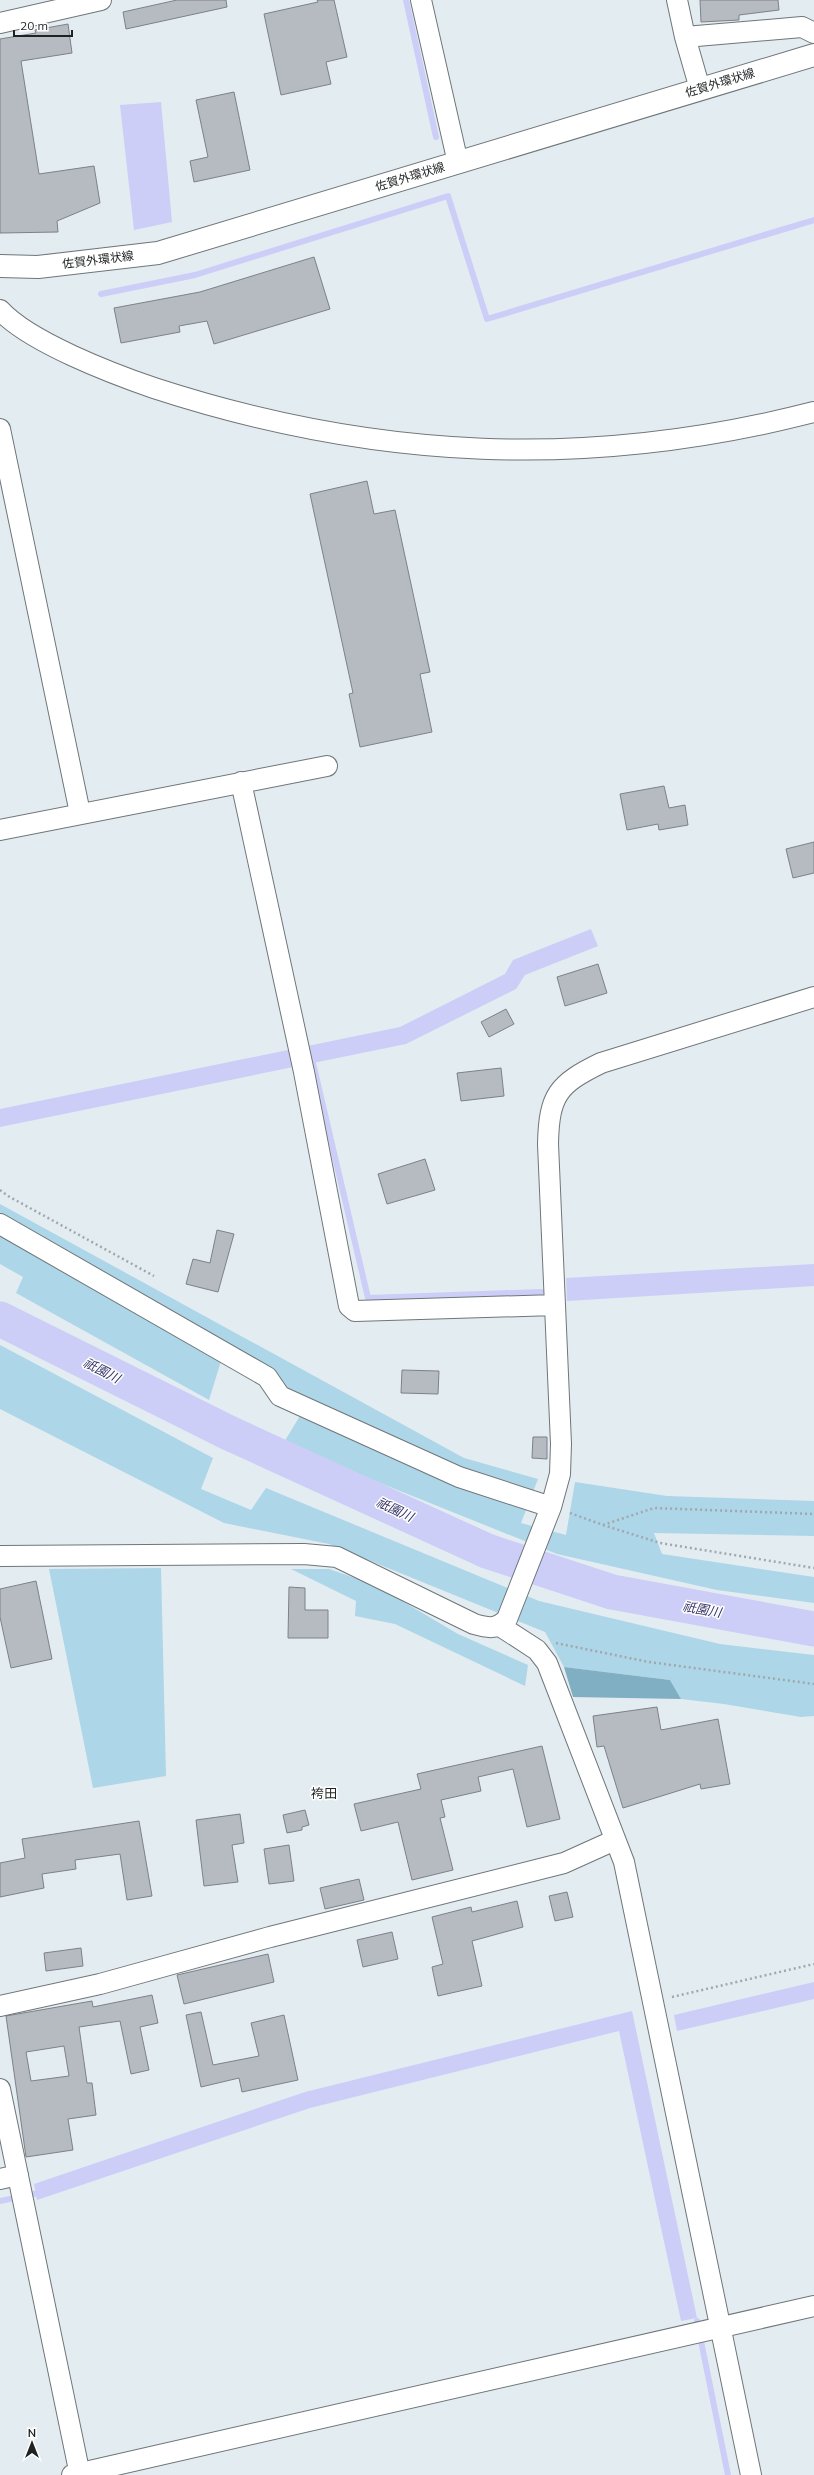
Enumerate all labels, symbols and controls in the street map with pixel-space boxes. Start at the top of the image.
scale bar [14,12,72,38]
text: 20 m [20,18,48,33]
street label: 佐賀外環状線 [683,65,756,100]
street label: 佐賀外環状線 [373,159,446,194]
street label: 佐賀外環状線 [61,248,135,271]
water label: 祇園川 [81,1354,125,1387]
water label: 祇園川 [374,1494,418,1525]
water label: 祇園川 [681,1598,725,1621]
district label: 袴田 [311,1785,337,1801]
north arrow [12,2423,52,2463]
text: N [28,2426,36,2440]

